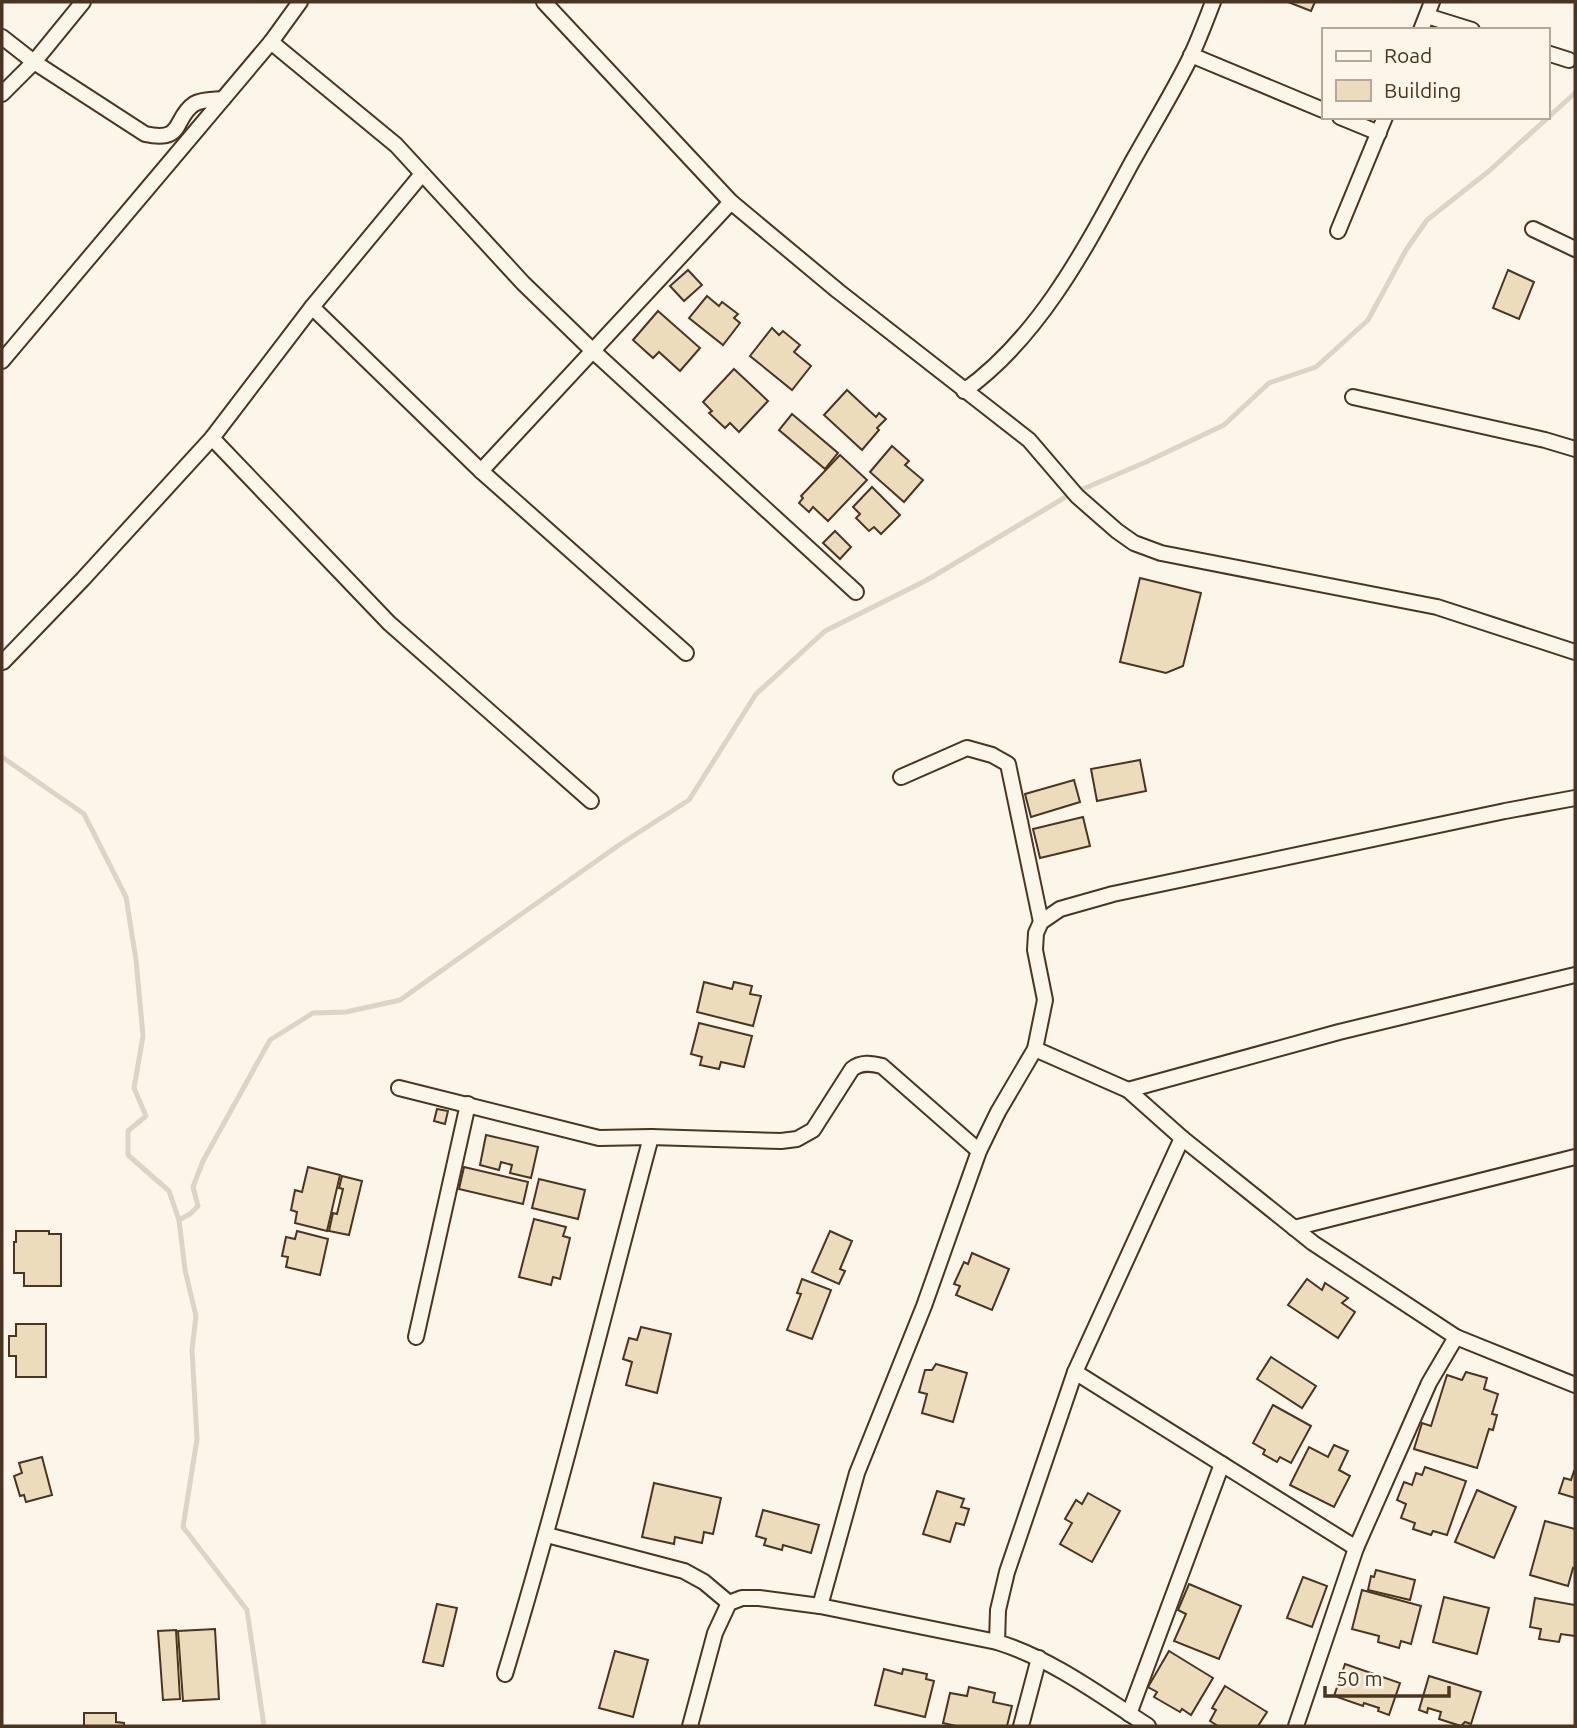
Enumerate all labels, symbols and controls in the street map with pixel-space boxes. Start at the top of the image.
legend [1322,28,1549,119]
text: Road [1384,43,1432,67]
text: Building [1384,78,1461,102]
scale bar [1325,1654,1449,1698]
text: 50 m [1336,1666,1383,1690]

